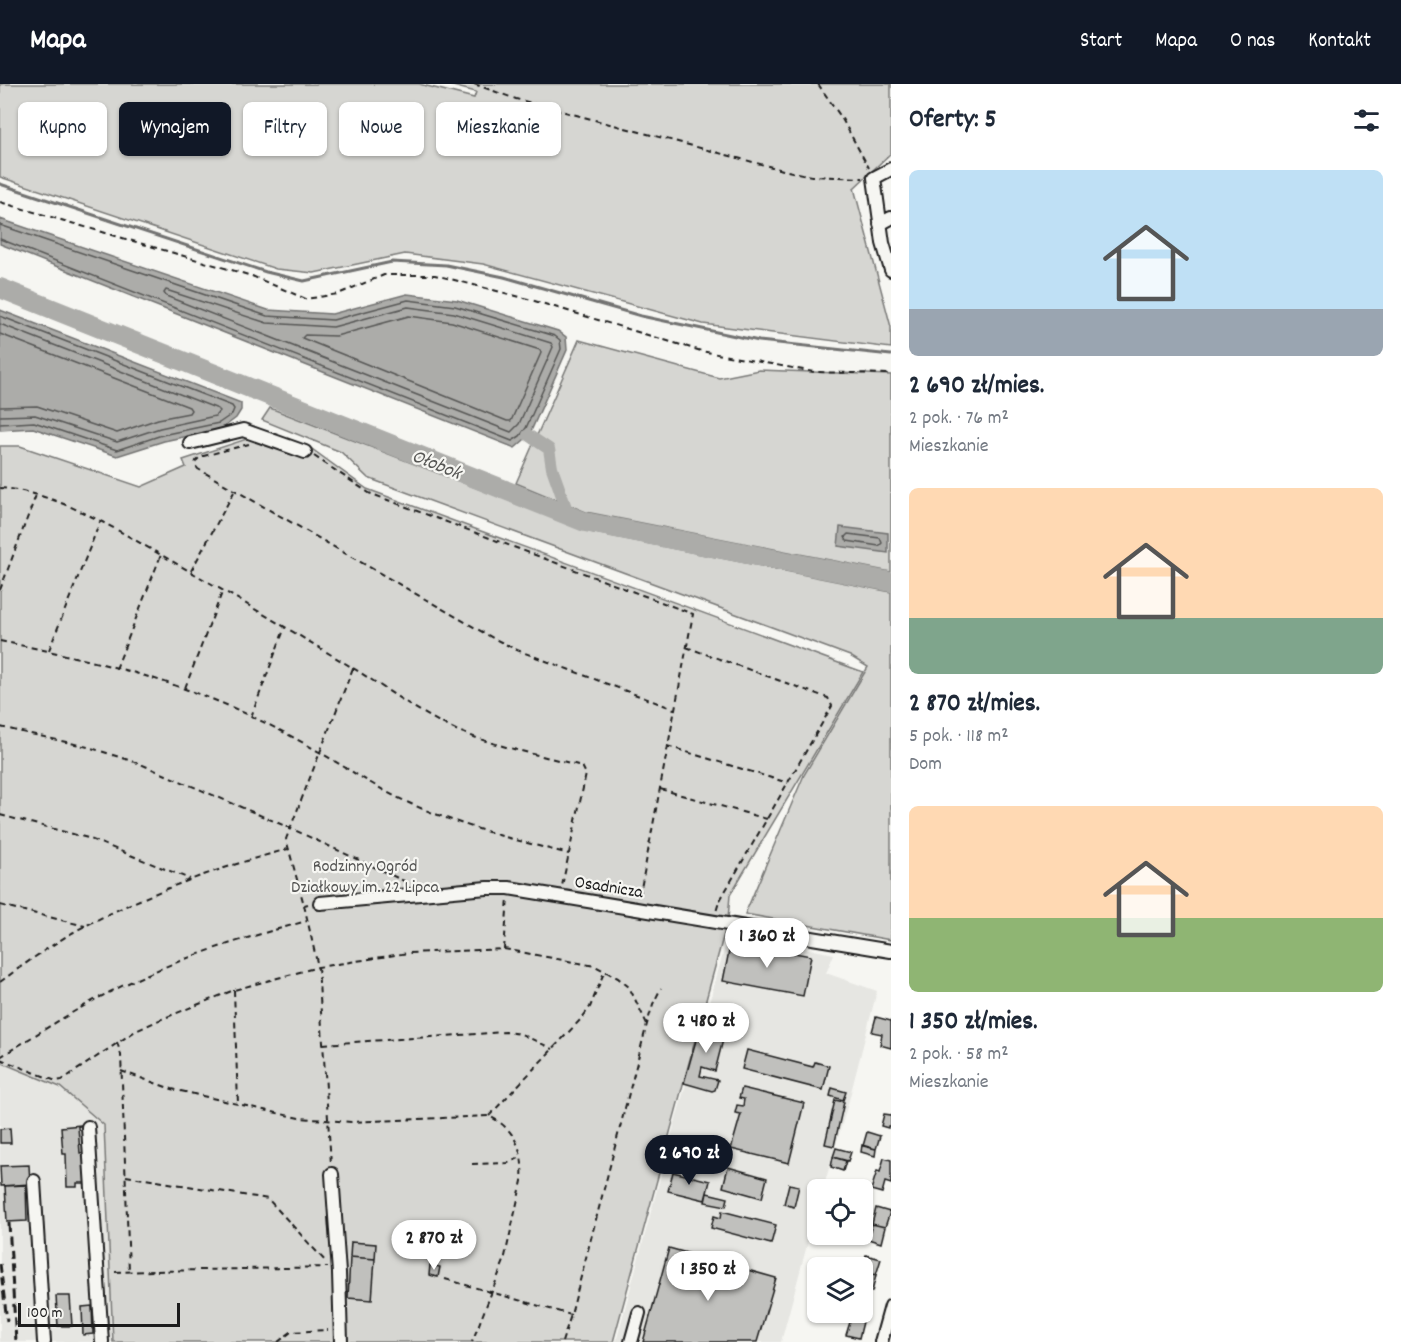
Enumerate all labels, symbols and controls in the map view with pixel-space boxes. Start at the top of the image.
text: Mapa [30,22,86,62]
text: Start [1080,27,1122,57]
text: Mapa [1155,27,1197,57]
text: O nas [1230,27,1275,57]
text: Kontakt [1308,27,1371,57]
chip: Kupno [18,102,107,156]
chip: Wynajem [119,102,231,156]
chip: Filtry [243,102,327,156]
chip: Nowe [339,102,424,156]
chip: Mieszkanie [436,102,561,156]
text: Oferty: 5 [909,102,997,139]
icon: filters [1350,104,1383,137]
icon: home [1092,209,1200,317]
text: 2 690 zł/mies. [909,368,1044,405]
text: 2 pok. · 76 m² [909,405,1009,433]
text: Mieszkanie [909,433,988,461]
water label: Ołobok [407,443,467,489]
icon: home [1092,527,1200,635]
text: 2 870 zł/mies. [909,686,1040,723]
text: 5 pok. · 118 m² [909,723,1009,751]
text: Dom [909,751,942,779]
icon: home [1092,845,1200,953]
park label: Rodzinny Ogród Działkowy im. 22 Lipca [291,855,440,901]
street label: Osadnicza [573,871,645,906]
pin: 1 360 zł [705,918,829,969]
text: 1 360 zł [739,923,795,951]
pin: 2 480 zł [644,1003,768,1054]
text: 1 350 zł/mies. [909,1004,1038,1041]
text: 2 480 zł [677,1008,735,1036]
text: 2 pok. · 58 m² [909,1041,1009,1069]
text: Mieszkanie [909,1069,988,1097]
pin: 2 690 zł [627,1135,751,1186]
text: 2 690 zł [659,1140,719,1168]
map controls [807,1179,873,1323]
button: locate [807,1179,873,1245]
pin: 2 870 zł [372,1220,496,1271]
text: 2 870 zł [405,1225,463,1253]
pin: 1 350 zł [646,1251,770,1302]
text: 1 350 zł [680,1256,736,1284]
button: layers [807,1257,873,1323]
scale bar [18,1300,180,1328]
text: 100 m [27,1302,63,1325]

